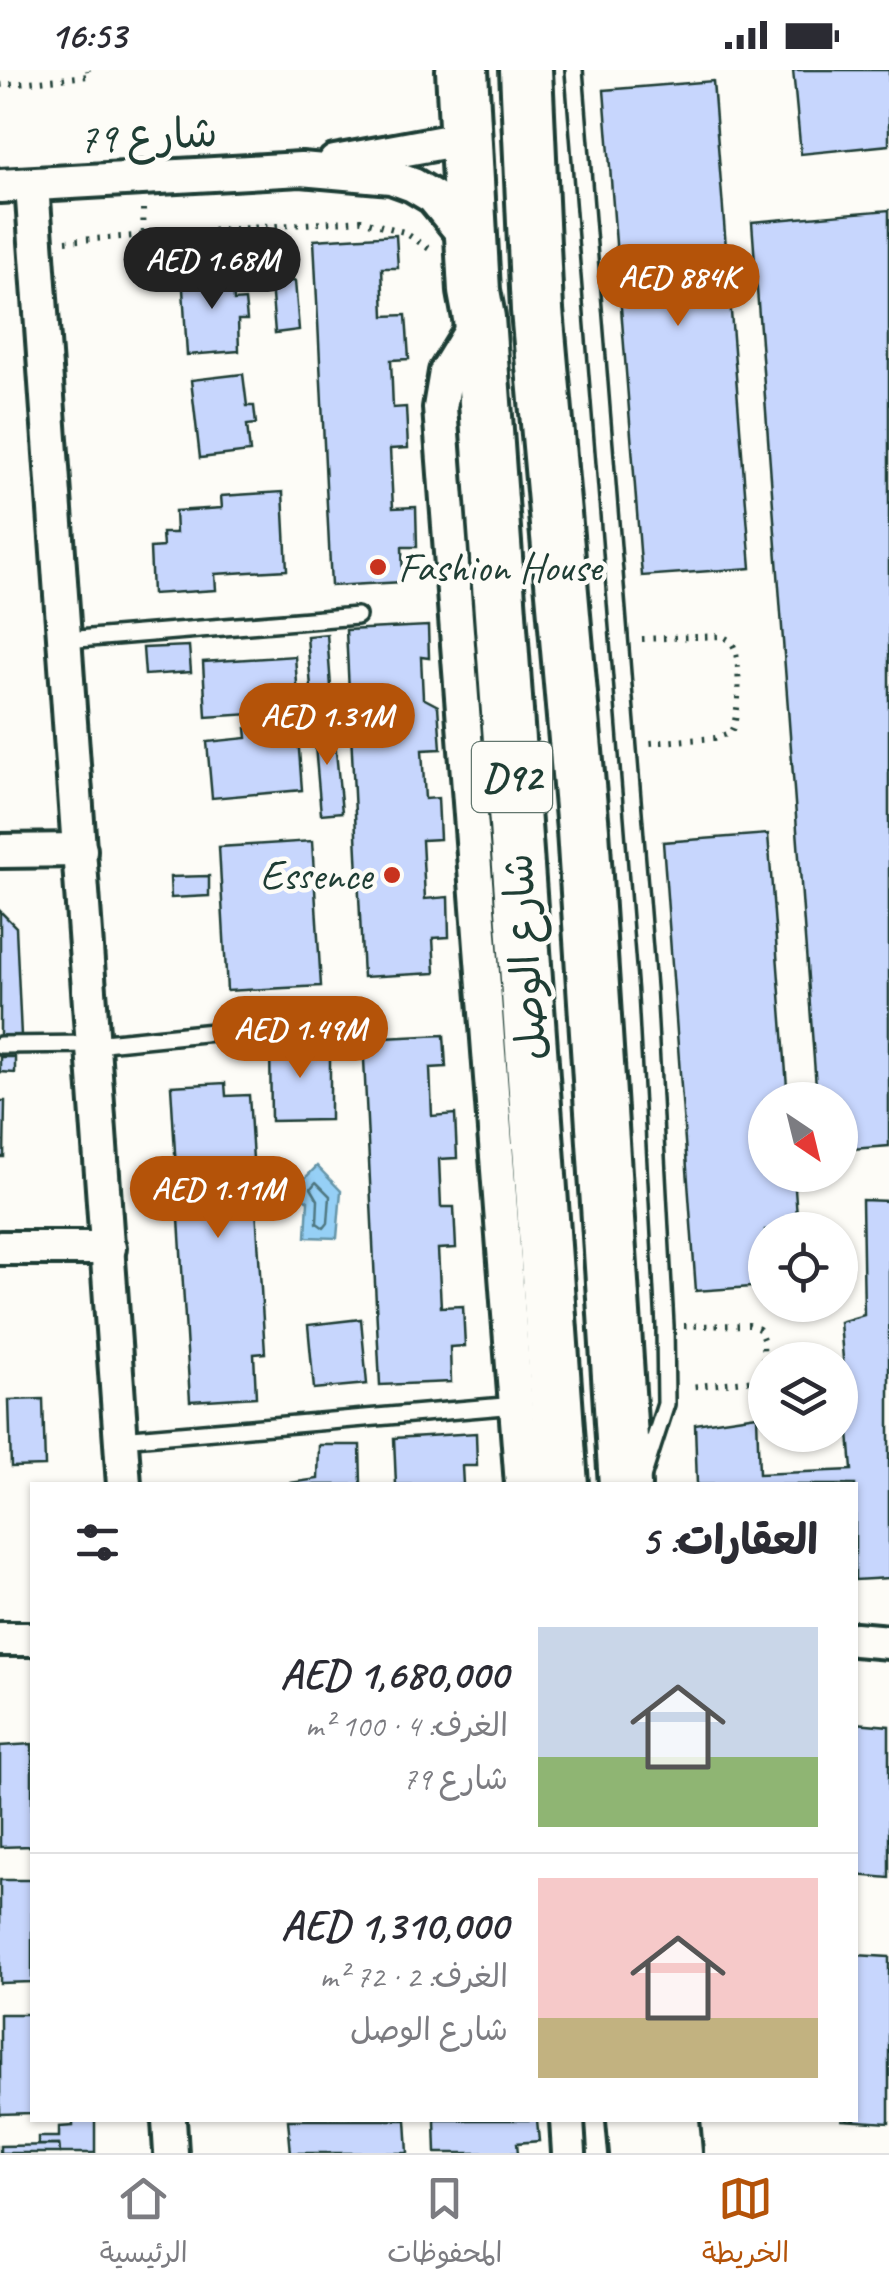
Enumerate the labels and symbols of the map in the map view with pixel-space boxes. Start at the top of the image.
street label: شارع 79 [77,106,219,168]
pin: AED 1.68M [98,227,326,312]
pin: AED 884K [575,244,781,329]
place label: Fashion House [398,541,604,594]
marker: Fashion House [367,556,389,578]
pin: AED 1.31M [213,683,441,768]
road number: D92 [472,742,552,812]
place label: Essence [260,849,374,902]
street label: شارع الوصل [491,852,561,1062]
marker: Essence [381,864,403,886]
pin: AED 1.49M [186,996,414,1081]
north arrow [748,1082,858,1192]
pin: AED 1.11M [104,1156,332,1241]

